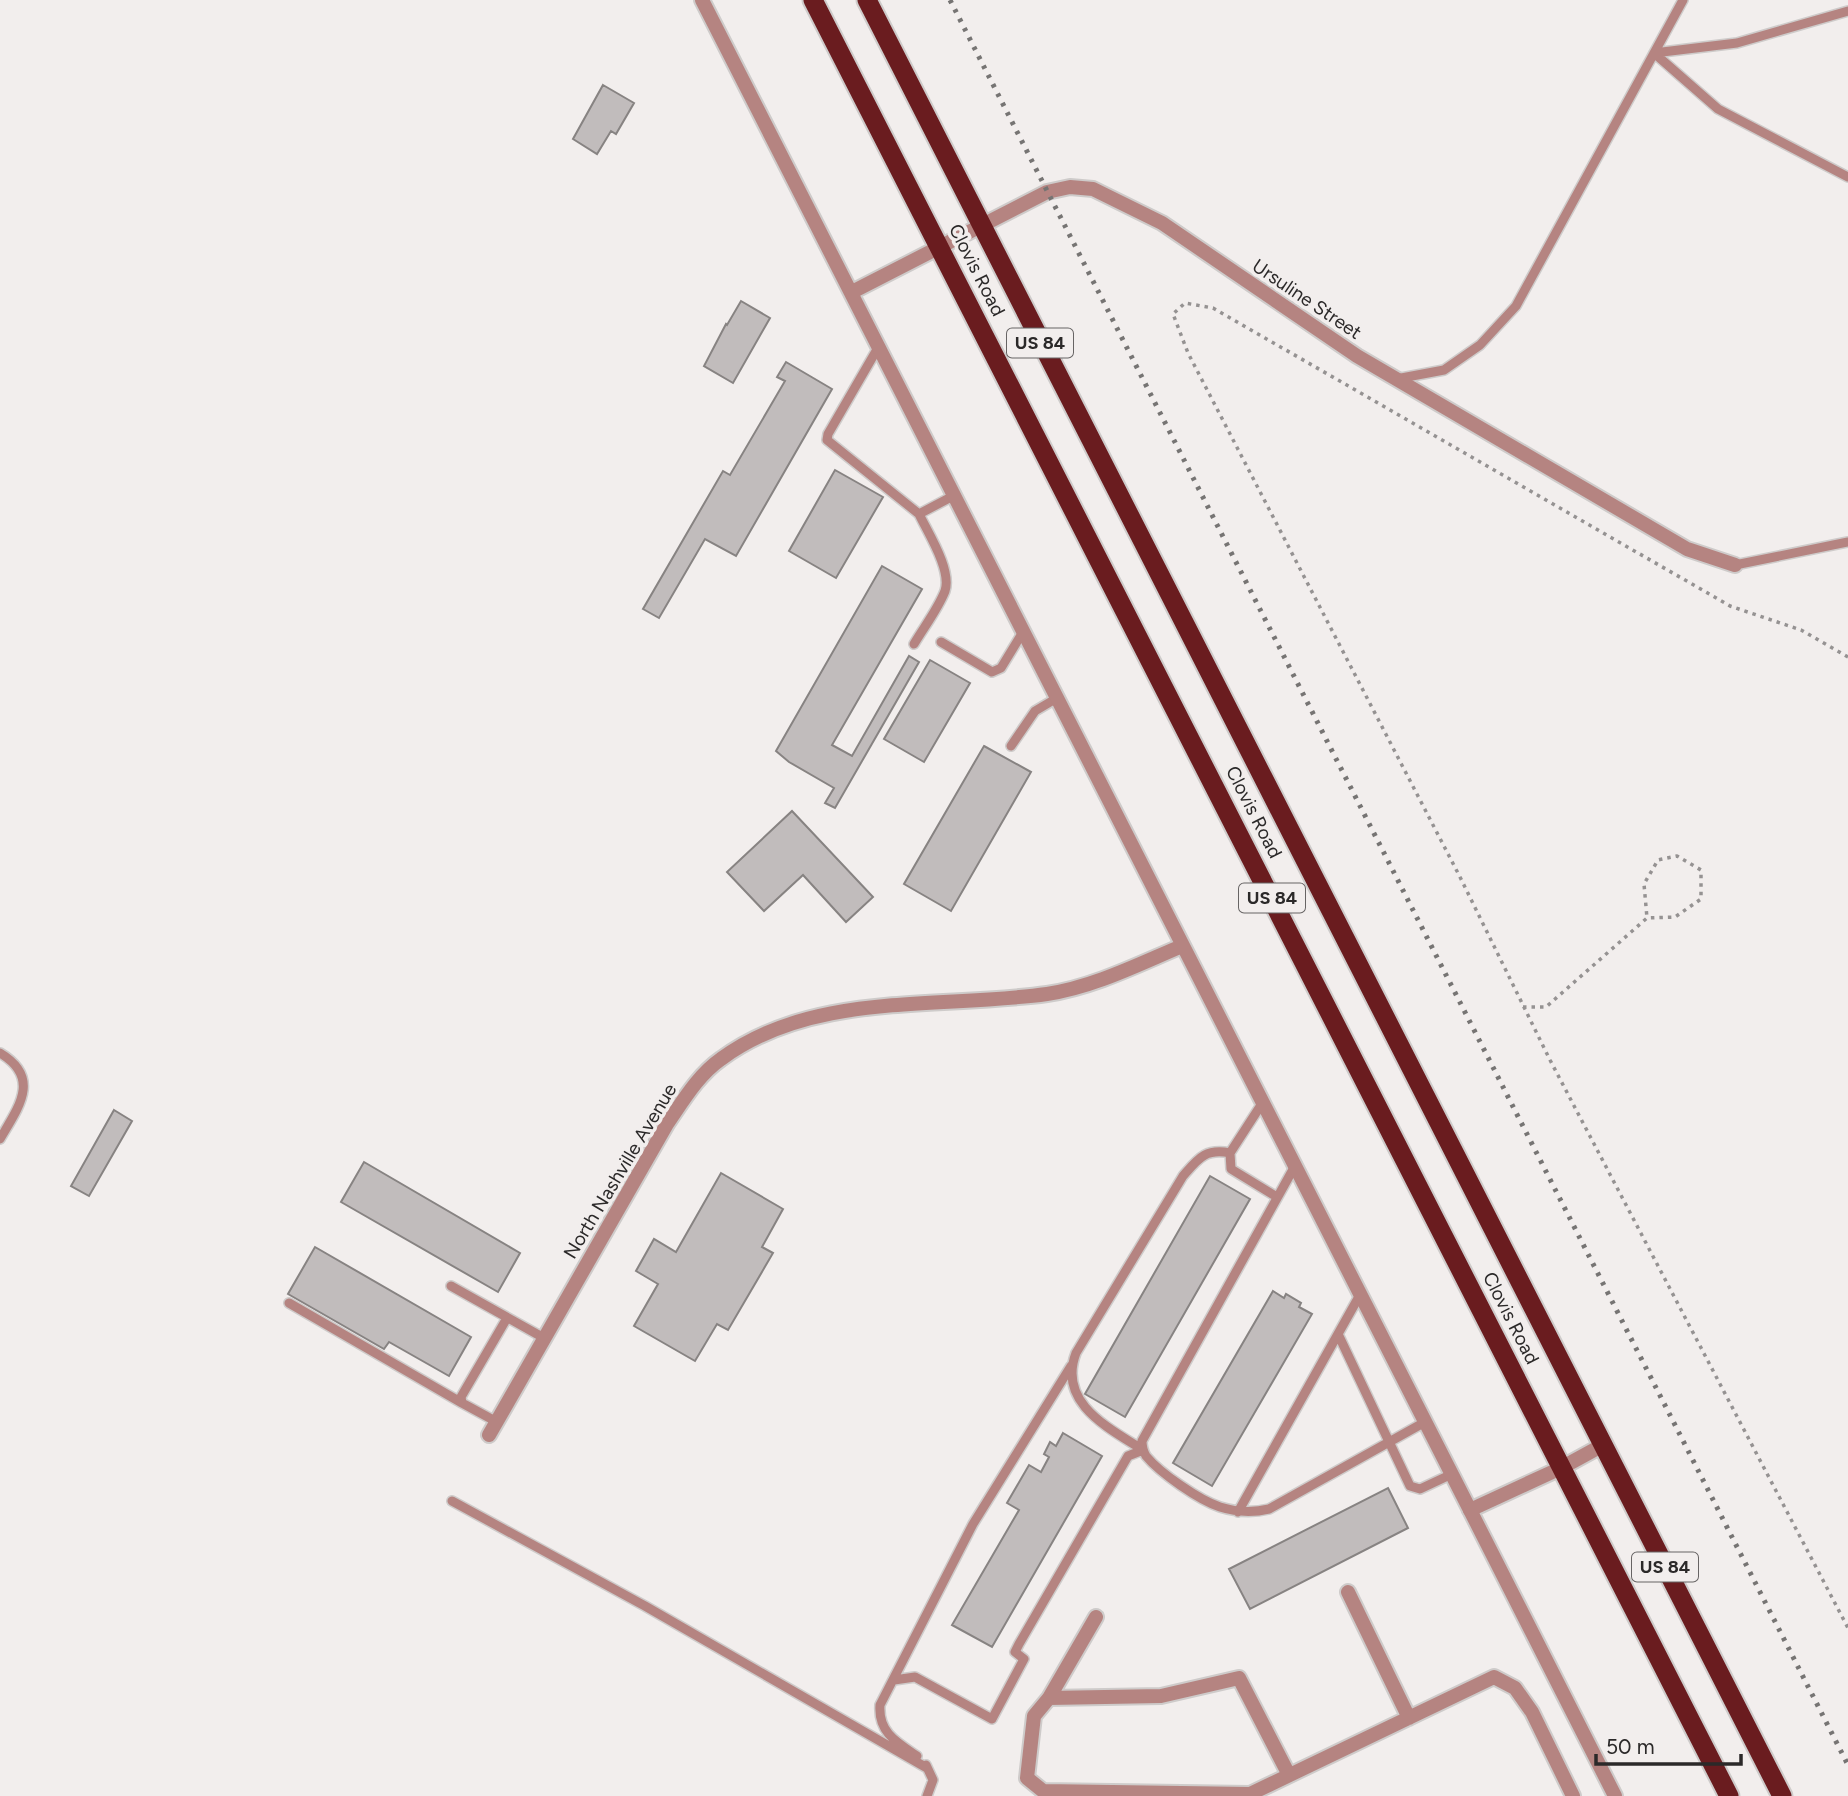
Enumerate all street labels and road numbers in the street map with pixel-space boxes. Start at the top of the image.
street label: Clovis Road [944,220,1010,320]
street label: Ursuline Street [1248,254,1366,344]
road number: US 84 [1007,328,1073,358]
street label: Clovis Road [1221,762,1287,862]
road number: US 84 [1239,884,1305,912]
street label: North Nashville Avenue [559,1079,681,1263]
street label: Clovis Road [1478,1268,1544,1368]
road number: US 84 [1632,1552,1698,1582]

